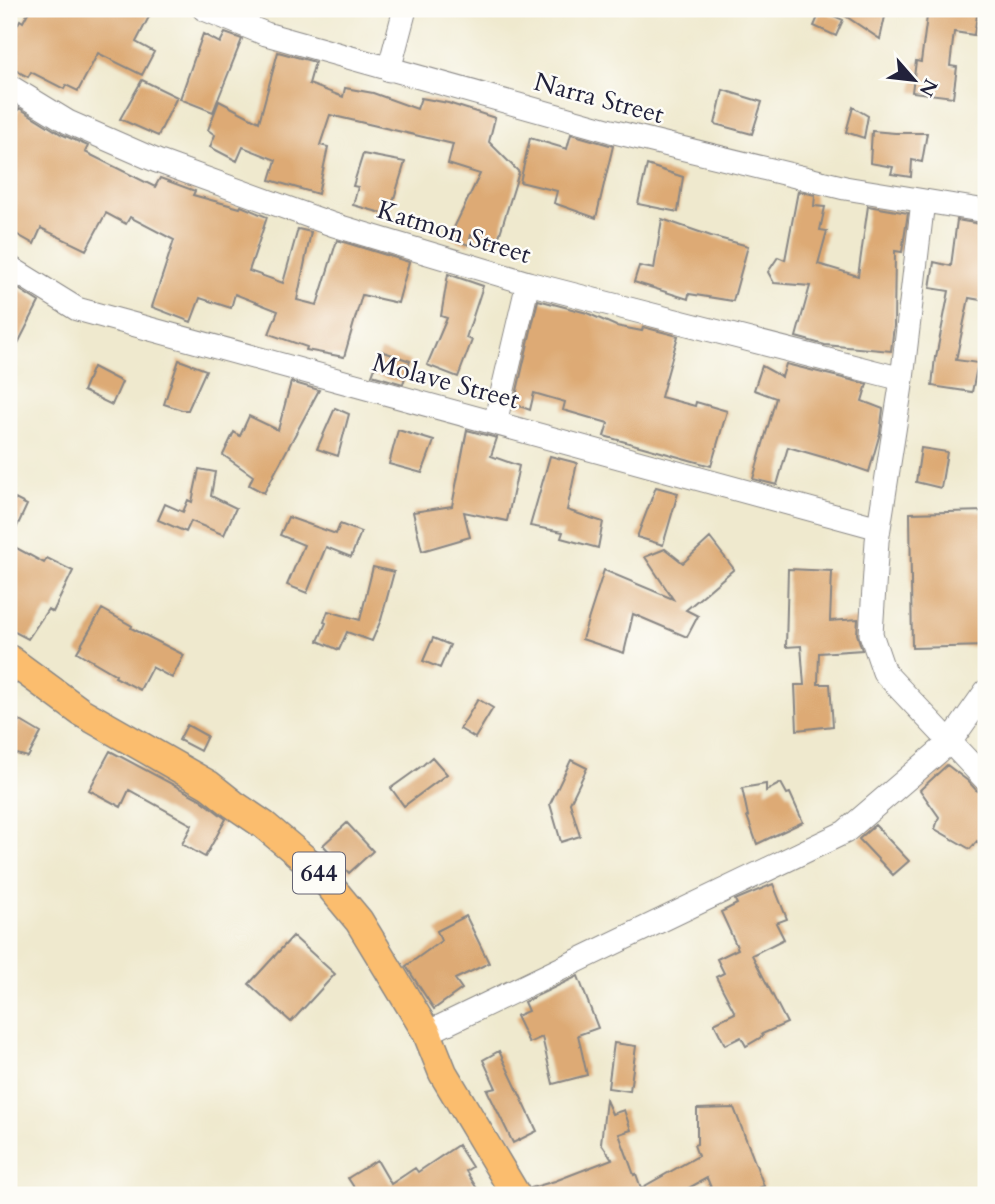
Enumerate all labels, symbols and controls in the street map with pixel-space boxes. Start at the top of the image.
north arrow [880,46,950,116]
street label: Narra Street [530,64,668,132]
text: N [913,74,943,101]
street label: Katmon Street [373,192,535,272]
street label: Molave Street [369,345,523,417]
road number: 644 [293,852,345,894]

